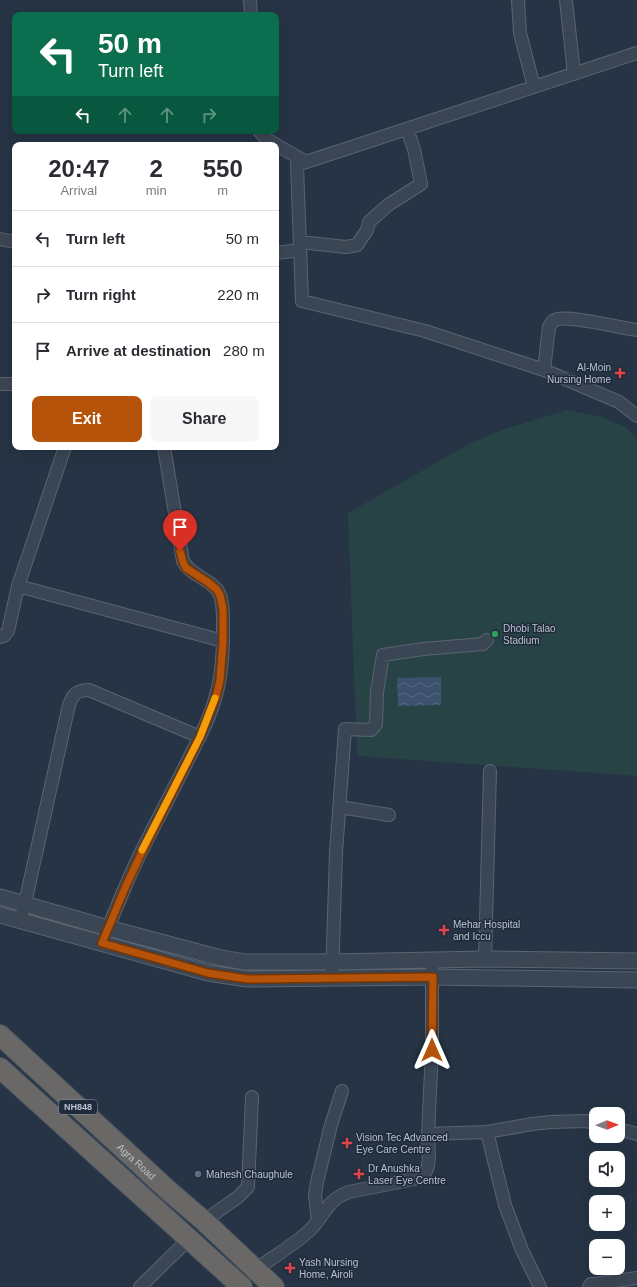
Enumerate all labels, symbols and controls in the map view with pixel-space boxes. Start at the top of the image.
icon: left [32,28,84,80]
text: 50 m [98,28,162,59]
text: Turn left [98,61,163,81]
icon: left [72,104,94,126]
icon: ahead [114,104,136,126]
icon: ahead [156,104,178,126]
icon: right [198,104,220,126]
text: 20:47 [48,155,110,182]
text: 2 [149,155,163,182]
text: 550 [203,155,243,182]
text: Arrival [60,183,97,198]
text: min [146,183,167,198]
text: m [217,183,228,198]
icon: left [32,228,54,250]
text: Turn left [66,230,125,247]
text: 50 m [226,230,259,247]
icon: right [32,284,54,306]
text: Turn right [66,286,136,303]
text: 220 m [217,286,259,303]
icon: arrive [32,340,54,362]
text: Arrive at destination [66,342,211,359]
text: 280 m [223,342,265,359]
place label: Al-Moin Nursing Home [547,362,611,385]
marker: Al-Moin Nursing Home [614,367,626,379]
button: Exit [32,396,142,442]
button: Share [150,396,259,442]
pin [163,510,197,551]
icon: arrive [169,516,191,538]
place label: Dhobi Talao Stadium [503,623,556,646]
marker: Dhobi Talao Stadium [490,629,500,639]
place label: Mehar Hospital and Iccu [453,919,520,942]
marker: Mehar Hospital and Iccu [438,924,450,936]
position arrow [411,1029,453,1071]
road number: NH848 [59,1100,97,1114]
north arrow [589,1107,625,1143]
map controls [589,1107,625,1275]
place label: Vision Tec Advanced Eye Care Centre [356,1132,448,1155]
marker: Vision Tec Advanced Eye Care Centre [341,1137,353,1149]
street label: Agra Road [115,1141,158,1182]
button: sound [589,1151,625,1187]
place label: Dr Anushka Laser Eye Centre [368,1163,446,1186]
marker: Dr Anushka Laser Eye Centre [353,1168,365,1180]
marker: Mahesh Chaughule [193,1169,203,1179]
place label: Mahesh Chaughule [206,1169,293,1180]
button: + [589,1195,625,1231]
button: − [589,1239,625,1275]
place label: Yash Nursing Home, Airoli [299,1257,358,1280]
marker: Yash Nursing Home, Airoli [284,1262,296,1274]

